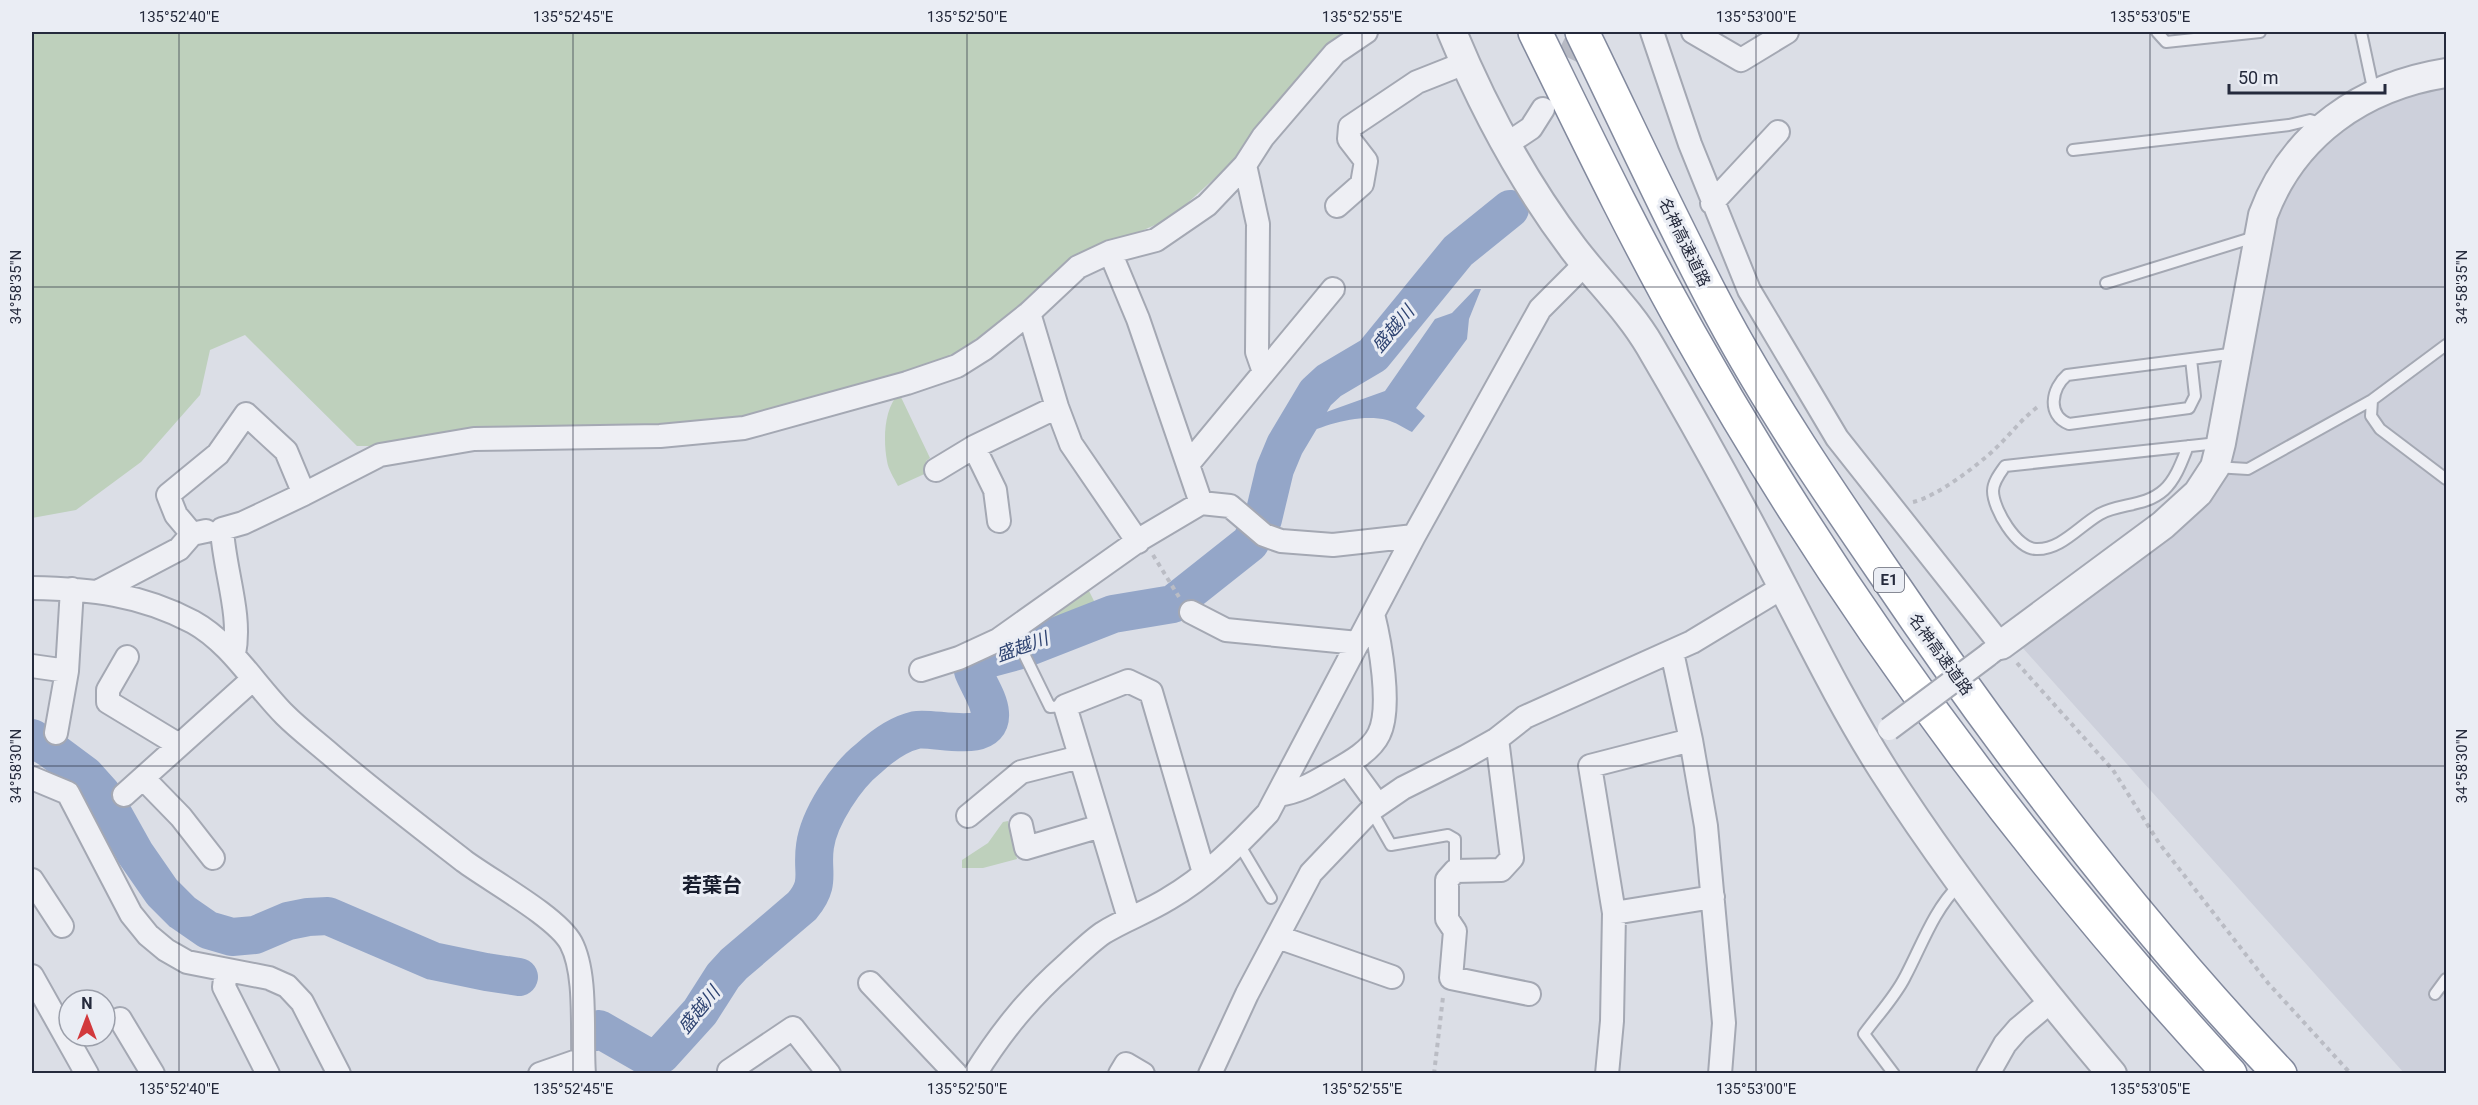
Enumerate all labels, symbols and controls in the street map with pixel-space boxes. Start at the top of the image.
text: 135°52'40"E [139,8,220,26]
text: 135°52'45"E [533,8,614,26]
text: 135°52'50"E [927,8,1008,26]
text: 135°52'55"E [1322,8,1403,26]
text: 135°53'00"E [1716,8,1797,26]
text: 135°53'05"E [2110,8,2191,26]
scale bar [2229,57,2385,95]
text: 50 m [2238,67,2278,88]
street label: 名神高速道路 [1655,195,1714,290]
text: 34°58'35"N [7,250,25,324]
text: 34°58'35"N [2453,250,2471,324]
water label: 盛越川 [1367,300,1419,356]
road number: E1 [1874,568,1904,592]
street label: 名神高速道路 [1905,610,1976,699]
water label: 盛越川 [993,627,1053,666]
text: 34°58'30"N [7,729,25,803]
text: 34°58'30"N [2453,729,2471,803]
district label: 若葉台 [682,873,742,897]
water label: 盛越川 [673,981,725,1037]
north arrow [57,988,117,1048]
text: N [81,994,93,1013]
text: 135°52'40"E [139,1080,220,1098]
text: 135°52'45"E [533,1080,614,1098]
text: 135°52'50"E [927,1080,1008,1098]
text: 135°52'55"E [1322,1080,1403,1098]
text: 135°53'00"E [1716,1080,1797,1098]
text: 135°53'05"E [2110,1080,2191,1098]

